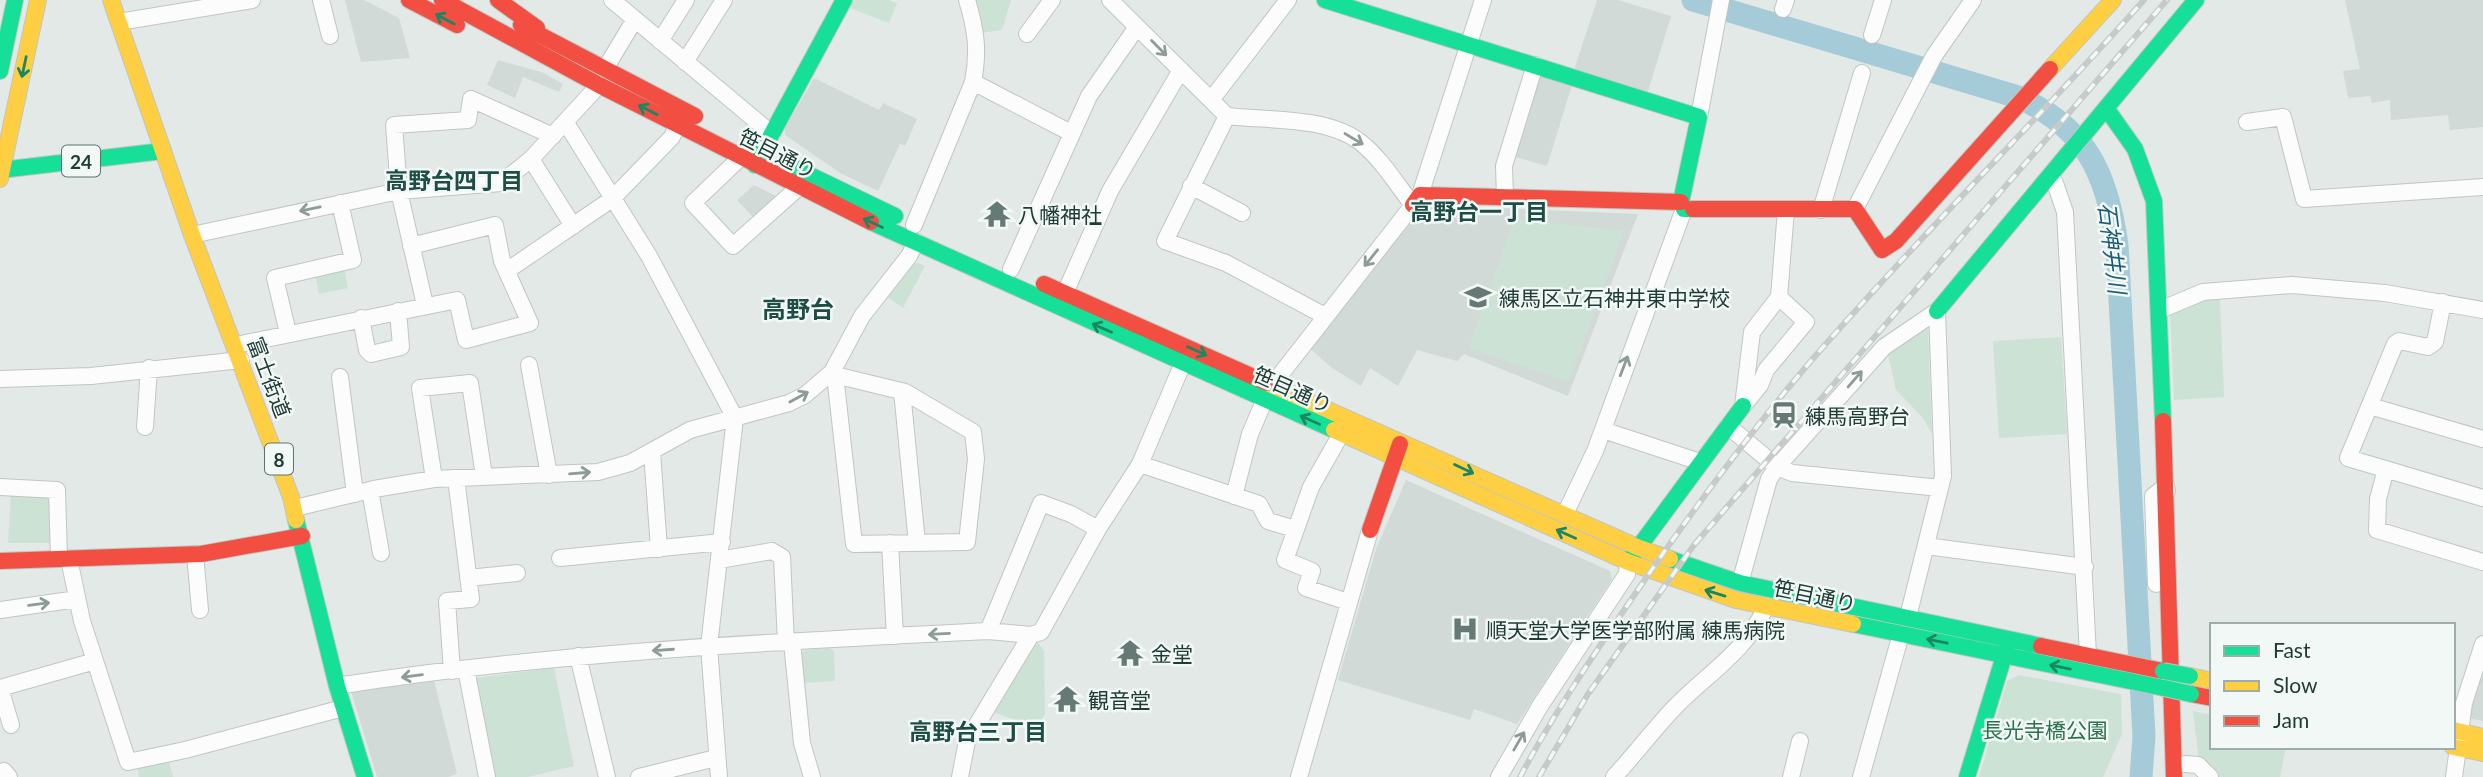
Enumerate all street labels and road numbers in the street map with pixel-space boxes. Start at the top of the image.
street label: 笹目通り [735,123,821,183]
road number: 24 [62,146,100,176]
street label: 富士街道 [243,333,297,421]
street label: 笹目通り [1250,360,1336,418]
road number: 8 [265,444,293,474]
street label: 笹目通り [1771,574,1859,616]

